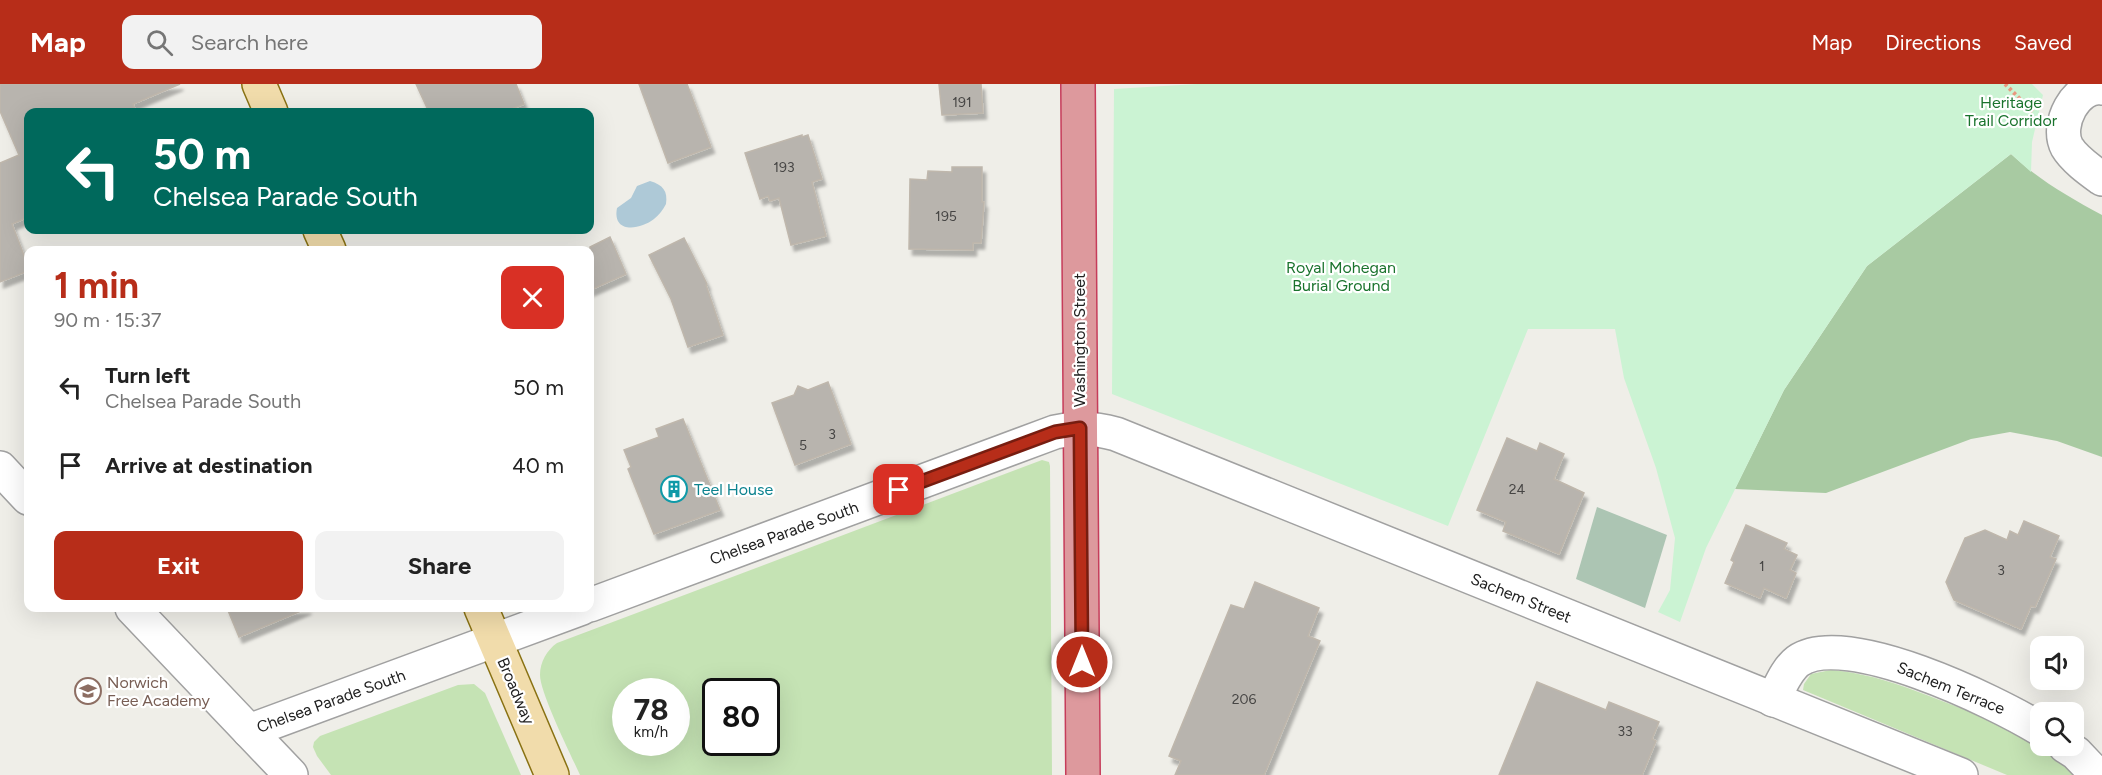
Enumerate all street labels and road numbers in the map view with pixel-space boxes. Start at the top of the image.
street label: Washington Street [1070,273,1089,407]
street label: Chelsea Parade South [707,497,861,569]
street label: Sachem Street [1468,569,1574,627]
street label: Broadway [493,655,539,728]
street label: Sachem Terrace [1894,658,2008,718]
street label: Chelsea Parade South [254,665,408,737]

